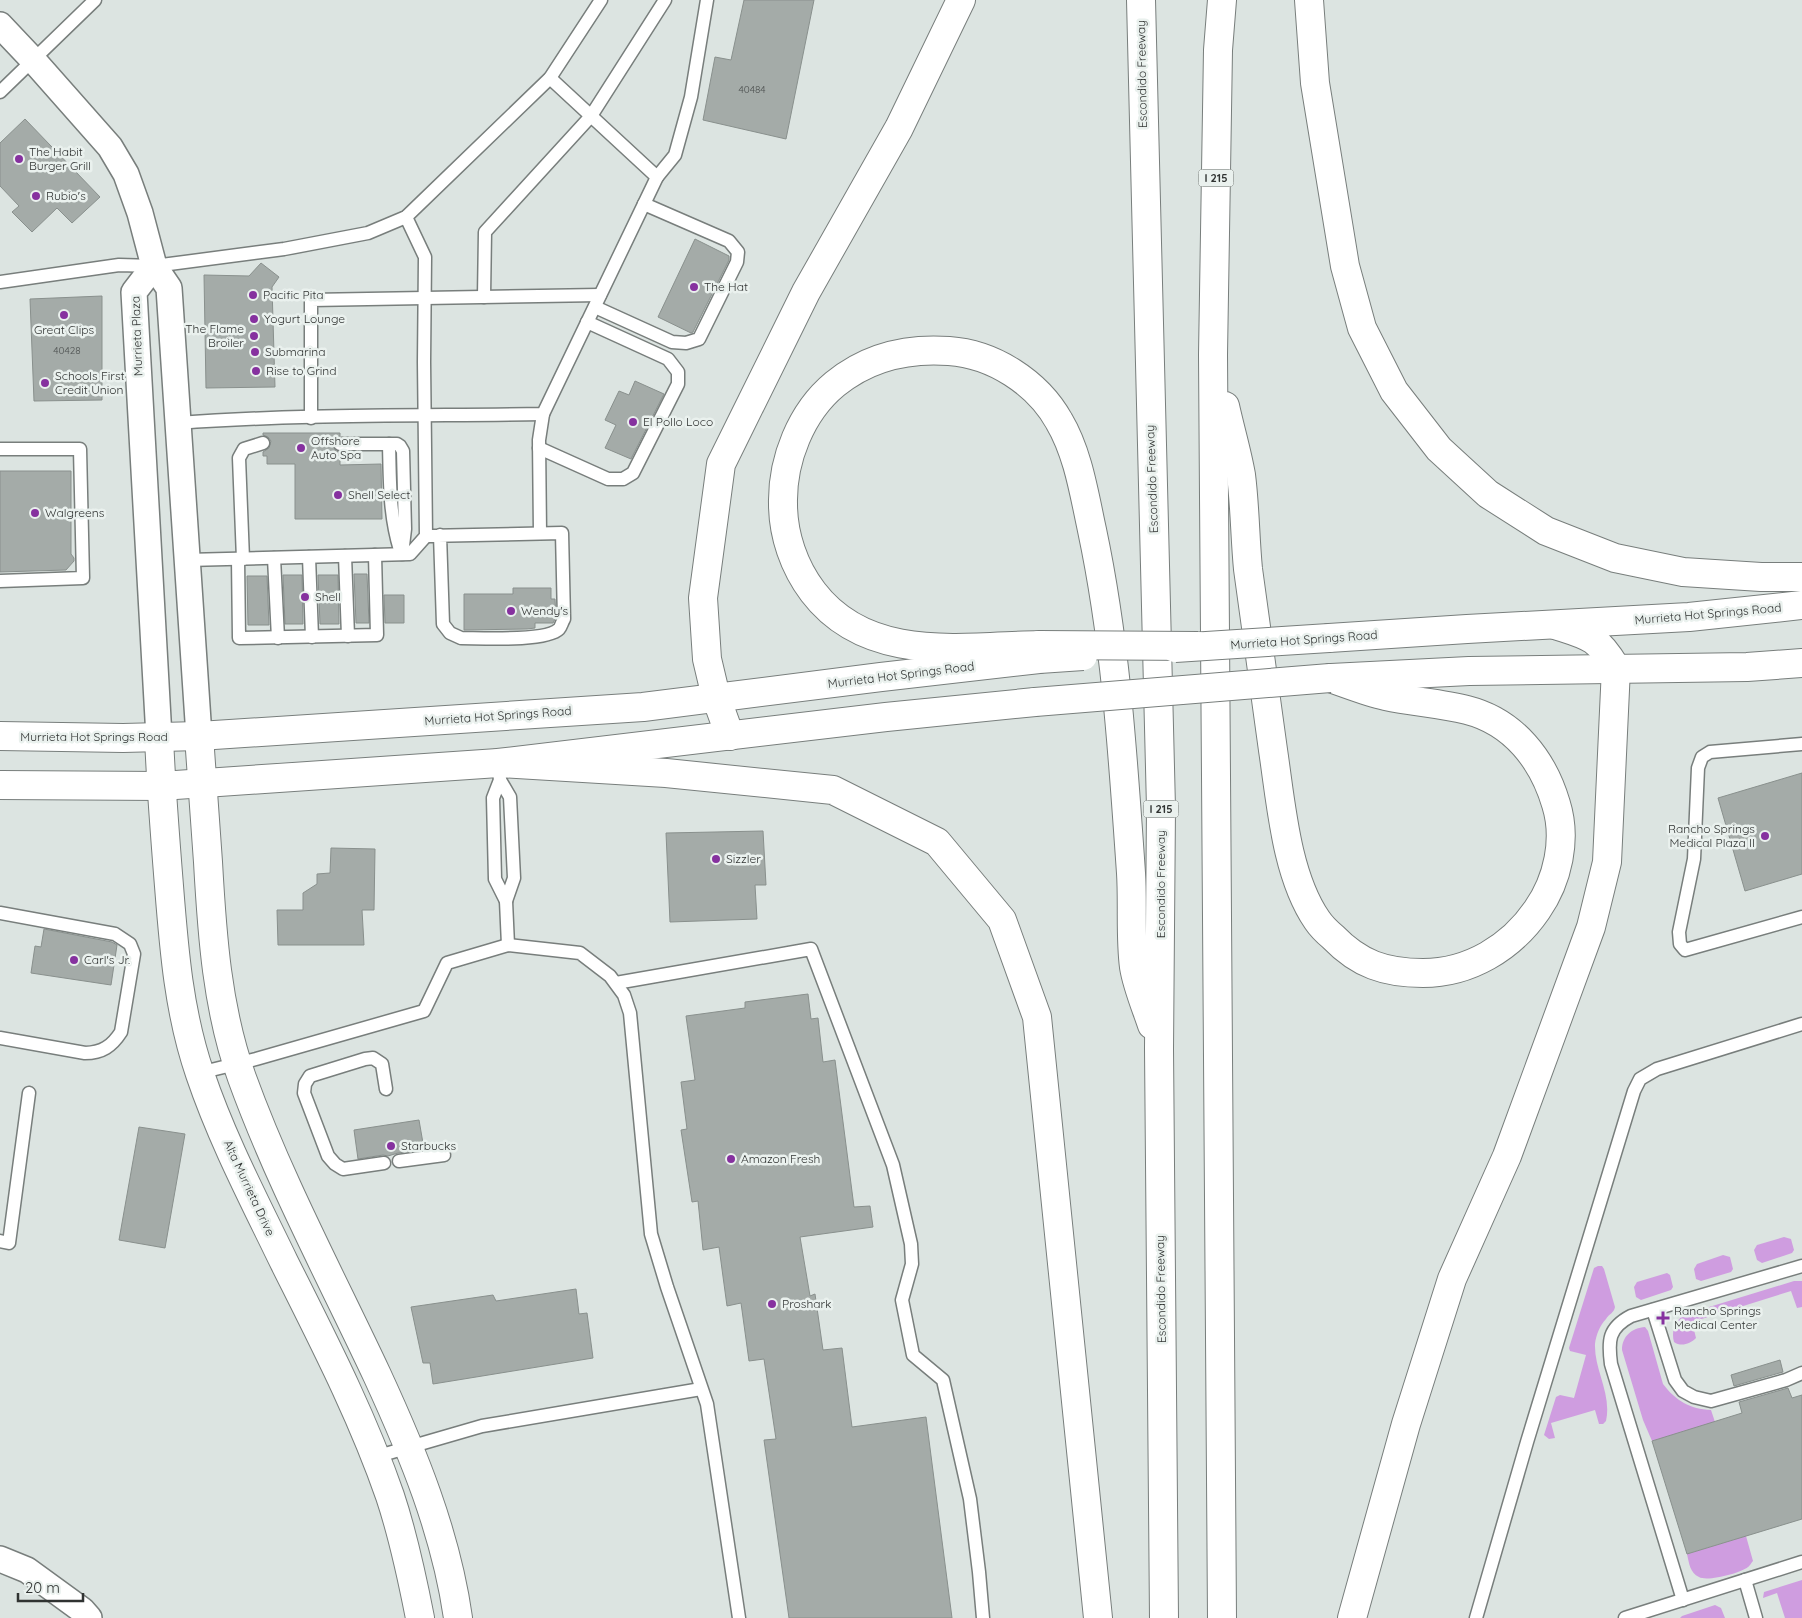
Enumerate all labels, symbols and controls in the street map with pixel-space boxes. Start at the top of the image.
street label: Escondido Freeway [1133,20,1150,128]
house number: 40484 [738,83,766,96]
place label: The Habit Burger Grill [29,144,91,173]
marker: The Habit Burger Grill [13,153,25,165]
road number: I 215 [1198,170,1234,187]
place label: Rubio's [46,188,86,203]
marker: Rubio's [30,190,42,202]
place label: The Hat [704,279,748,294]
marker: The Hat [688,281,700,293]
place label: Pacific Pita [263,287,324,302]
marker: Pacific Pita [247,289,259,301]
street label: Murrieta Plaza [128,296,145,376]
marker: Great Clips [58,309,70,321]
place label: Yogurt Lounge [264,311,345,326]
marker: Yogurt Lounge [248,313,260,325]
place label: The Flame Broiler [185,321,244,350]
place label: Great Clips [34,322,94,337]
marker: The Flame Broiler [248,330,260,342]
house number: 40428 [53,344,81,357]
place label: Submarina [265,344,325,359]
marker: Submarina [249,346,261,358]
place label: Rise to Grind [266,363,337,378]
marker: Rise to Grind [250,365,262,377]
place label: Schools First Credit Union [55,368,125,397]
marker: Schools First Credit Union [39,377,51,389]
place label: El Pollo Loco [643,414,713,429]
marker: El Pollo Loco [627,416,639,428]
street label: Escondido Freeway [1142,425,1161,533]
place label: Offshore Auto Spa [311,433,361,462]
marker: Offshore Auto Spa [295,442,307,454]
place label: Shell Select [348,487,410,502]
marker: Shell Select [332,489,344,501]
place label: Walgreens [45,505,105,520]
marker: Walgreens [29,507,41,519]
place label: Shell [315,589,341,604]
marker: Shell [299,591,311,603]
street label: Murrieta Hot Springs Road [1634,600,1782,627]
place label: Wendy's [521,603,569,618]
marker: Wendy's [505,605,517,617]
street label: Murrieta Hot Springs Road [1230,627,1378,652]
street label: Murrieta Hot Springs Road [827,658,975,691]
street label: Murrieta Hot Springs Road [424,703,572,728]
street label: Murrieta Hot Springs Road [20,729,168,744]
road number: I 215 [1144,801,1178,818]
place label: Rancho Springs Medical Plaza II [1668,821,1755,850]
street label: Escondido Freeway [1153,830,1168,938]
marker: Rancho Springs Medical Plaza II [1759,830,1771,842]
place label: Sizzler [726,851,761,866]
marker: Sizzler [710,853,722,865]
place label: Carl's Jr. [84,952,130,967]
marker: Carl's Jr. [68,954,80,966]
street label: Alta Murrieta Drive [221,1138,278,1238]
place label: Starbucks [401,1138,456,1153]
marker: Starbucks [385,1140,397,1152]
place label: Amazon Fresh [741,1151,820,1166]
marker: Amazon Fresh [725,1153,737,1165]
street label: Escondido Freeway [1152,1235,1169,1343]
place label: Proshark [782,1296,832,1311]
marker: Proshark [766,1298,778,1310]
place label: Rancho Springs Medical Center [1674,1303,1761,1332]
marker: Rancho Springs Medical Center [1656,1311,1670,1325]
scale bar [18,1570,82,1602]
text: 20 m [25,1578,60,1597]

